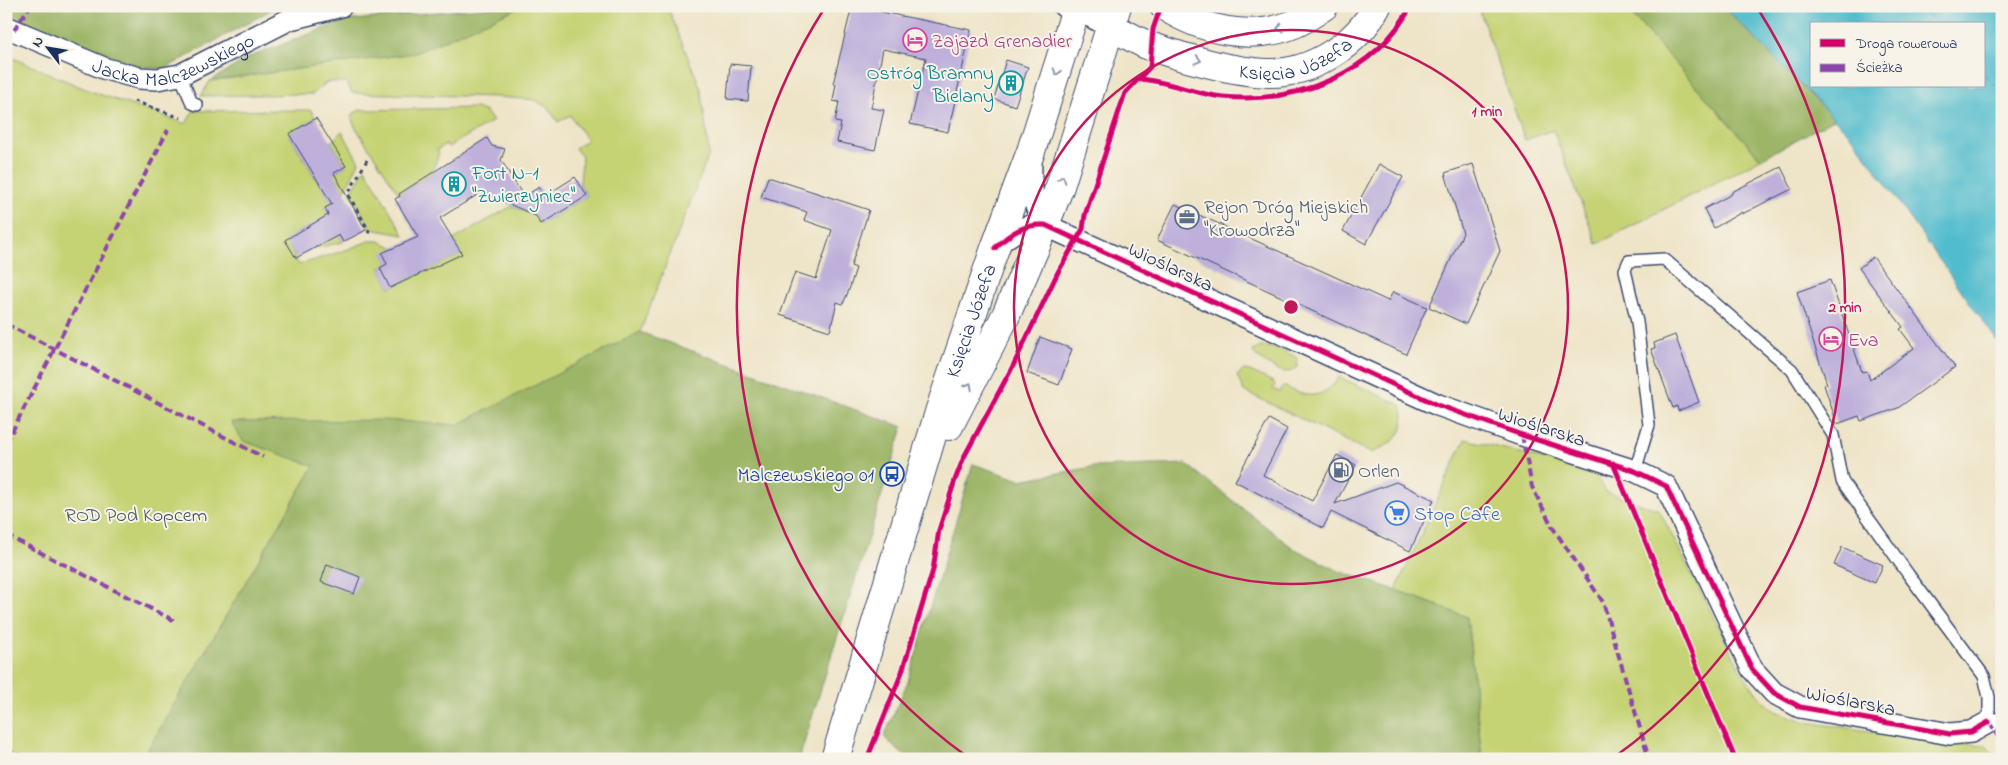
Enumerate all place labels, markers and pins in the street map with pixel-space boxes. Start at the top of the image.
hotel icon: Zajazd Grenadier [902,27,928,53]
place label: Zajazd Grenadier [932,28,1073,57]
place label: Ostróg Bramny Bielany [866,60,994,112]
building icon: Ostróg Bramny Bielany [998,70,1024,96]
place label: Fort N-1 "Zwierzyniec" [471,160,576,212]
building icon: Fort N-1 "Zwierzyniec" [441,171,467,197]
place label: Rejon Dróg Miejskich "Krowodrza" [1204,194,1368,246]
office icon: Rejon Dróg Miejskich "Krowodrza" [1174,204,1200,230]
centre of rings [1282,298,1300,316]
hotel icon: Eva [1818,326,1844,352]
place label: Eva [1848,327,1879,356]
fuel station icon: Orlen [1328,457,1354,483]
place label: Orlen [1358,458,1400,487]
bus stop icon: Malczewskiego 01 [879,461,905,487]
place label: Malczewskiego 01 [737,462,874,492]
supermarket icon: Stop Cafe [1384,500,1410,526]
place label: Stop Cafe [1414,501,1500,530]

